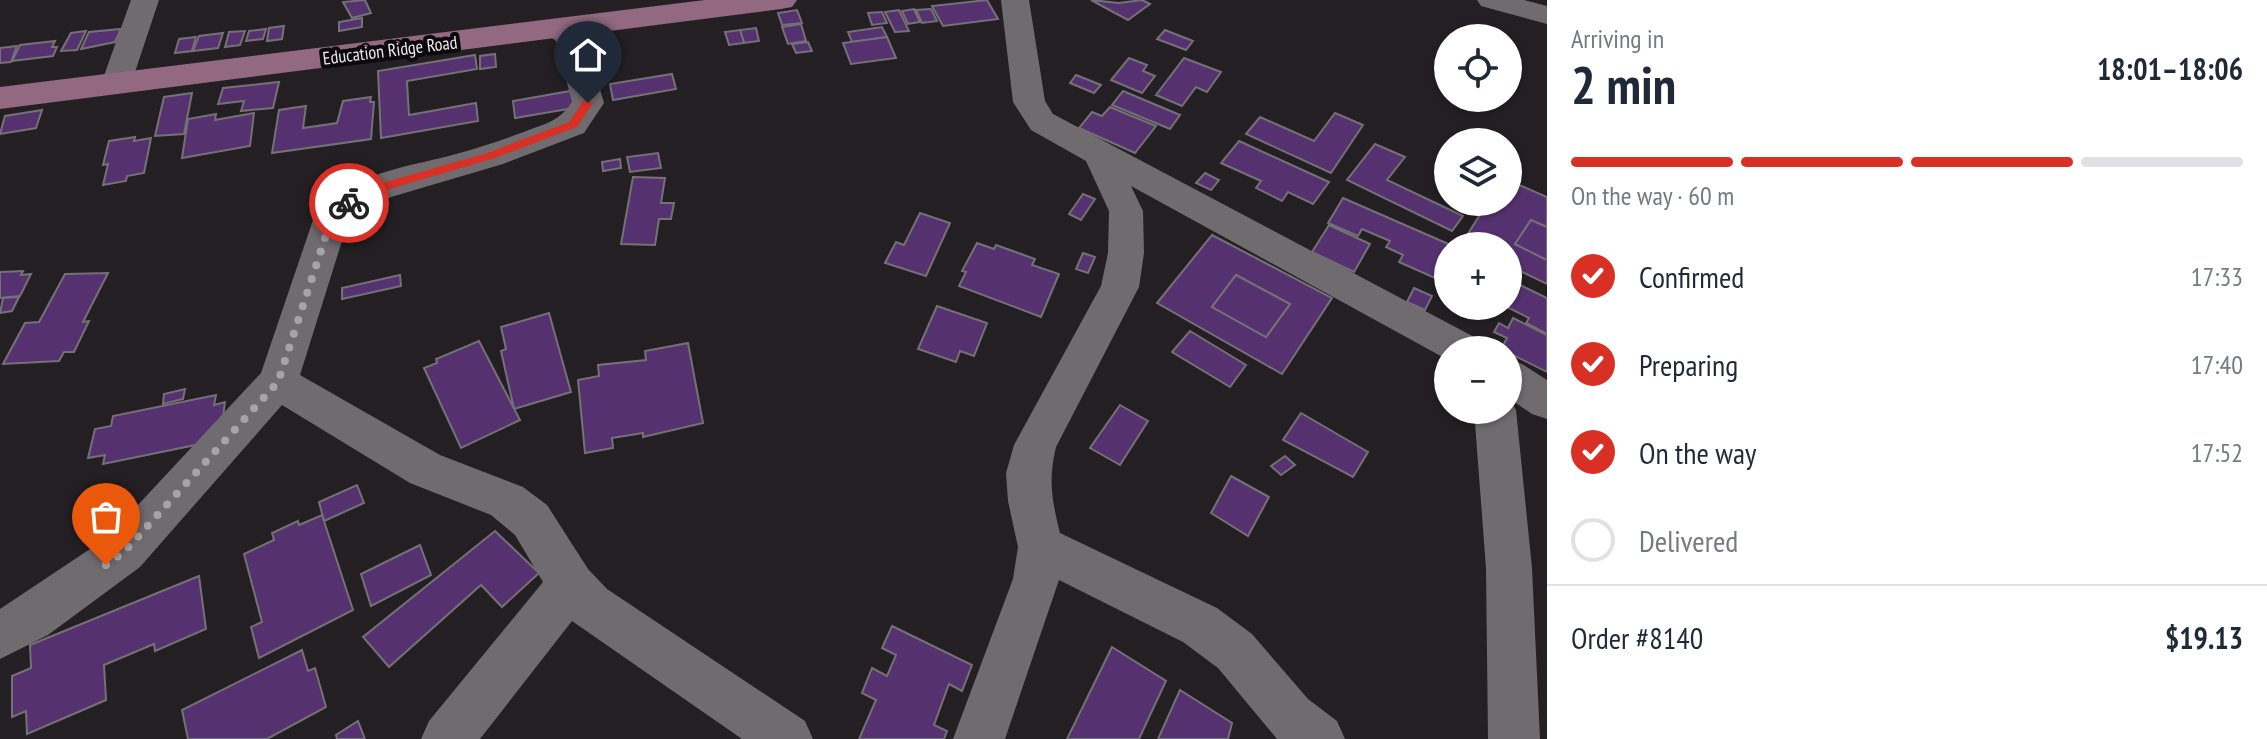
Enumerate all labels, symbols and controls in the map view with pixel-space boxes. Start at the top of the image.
pin [554,21,622,103]
text: Arriving in [1571,22,1664,55]
map controls [1434,24,1522,424]
button: locate [1434,24,1522,112]
street label: Education Ridge Road [321,30,459,70]
icon: home [566,33,610,77]
text: 18:01–18:06 [2097,49,2243,88]
text: 2 min [1571,51,1676,118]
button: layers [1434,128,1522,216]
courier [309,163,389,243]
text: On the way · 60 m [1571,179,1734,212]
icon: bike [327,181,371,225]
button: + [1434,232,1522,320]
icon: check [1571,254,1615,298]
text: Confirmed [1639,257,1744,296]
text: 17:33 [2191,260,2243,293]
button: − [1434,336,1522,424]
icon: check [1571,342,1615,386]
text: Preparing [1639,345,1738,384]
text: 17:40 [2191,348,2243,381]
icon: check [1571,430,1615,474]
text: On the way [1639,433,1756,472]
text: 17:52 [2191,436,2243,469]
pin [72,483,140,565]
icon: bag [84,495,128,539]
text: Delivered [1639,521,1738,560]
text: Order #8140 [1571,618,1703,657]
text: $19.13 [2165,618,2243,657]

